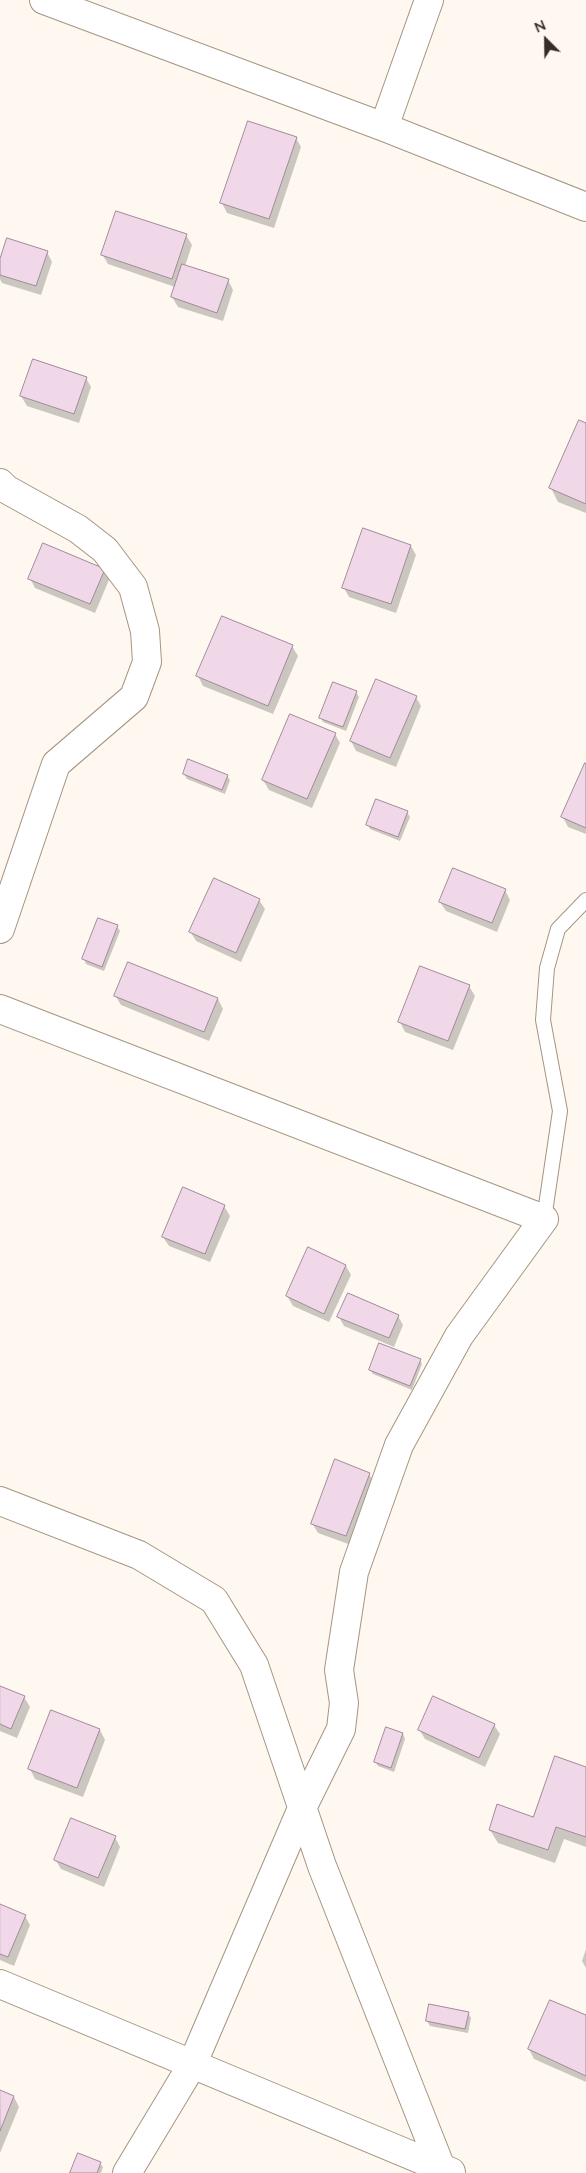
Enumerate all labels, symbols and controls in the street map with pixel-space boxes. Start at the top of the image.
north arrow [521,15,571,65]
text: N [532,16,548,36]

